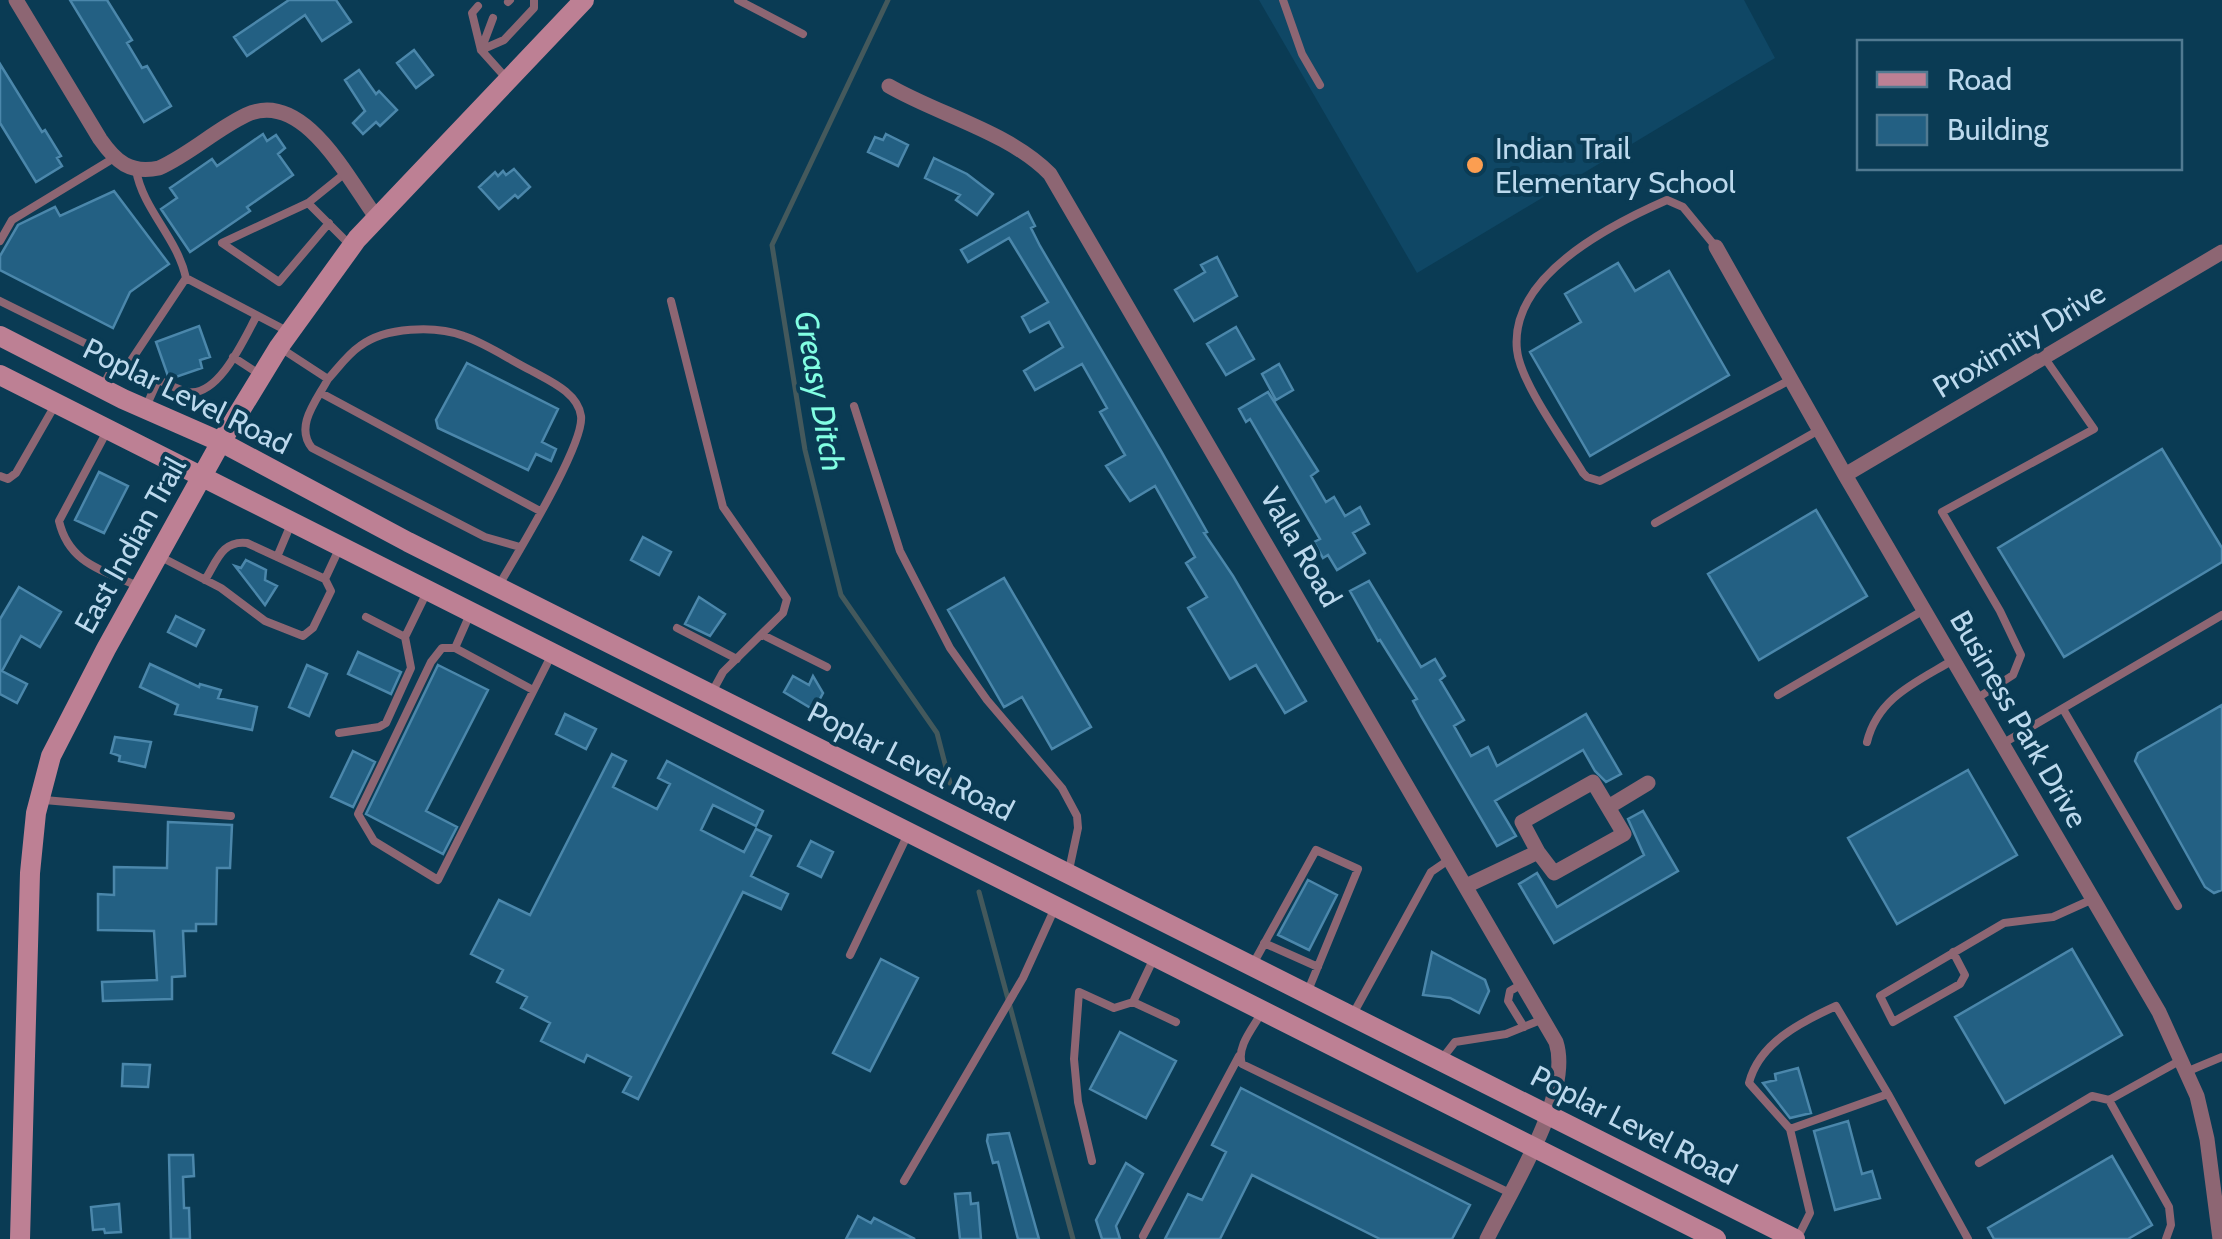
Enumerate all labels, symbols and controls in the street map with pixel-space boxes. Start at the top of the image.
legend [1857,40,2182,170]
text: Road [1947,61,2012,98]
text: Building [1947,111,2050,148]
place label: Indian Trail Elementary School [1495,130,1735,201]
marker: Indian Trail Elementary School [1464,154,1486,176]
street label: Proximity Drive [1926,274,2112,406]
water label: Greasy Ditch [787,308,853,474]
street label: Poplar Level Road [77,330,297,462]
street label: East Indian Trail [66,450,194,640]
street label: Valla Road [1252,481,1350,613]
street label: Business Park Drive [1942,604,2096,834]
street label: Poplar Level Road [802,693,1020,829]
street label: Poplar Level Road [1525,1057,1743,1193]

